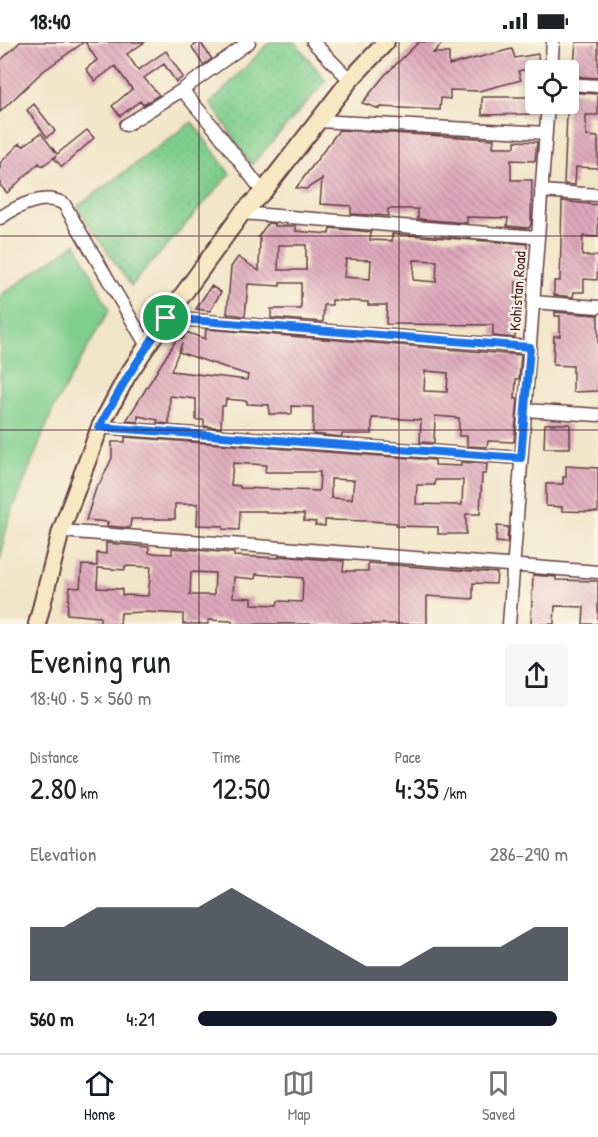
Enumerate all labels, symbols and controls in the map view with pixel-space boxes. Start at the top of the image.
text: 18:40 [30,6,71,36]
map controls [525,60,579,114]
button: locate [525,60,579,114]
street label: Kohistan Road [503,250,531,332]
pin [140,292,191,343]
icon: arrive [149,301,182,334]
text: Evening run [30,639,171,683]
button: share [505,644,568,707]
text: 18:40 · 5 × 560 m [30,684,151,711]
text: Distance [30,746,79,768]
text: Time [212,746,241,768]
text: Pace [395,746,421,768]
text: 2.80 [30,768,77,808]
text: 12:50 [212,768,270,808]
text: 4:35 [395,768,439,808]
text: km [77,782,98,804]
text: /km [439,782,467,804]
text: Elevation [30,840,96,867]
text: 286–290 m [490,840,568,867]
text: 560 m [30,1005,74,1032]
text: 4:21 [126,1005,155,1032]
tab: Home [83,1067,116,1125]
tab: Map [282,1067,315,1125]
tab: Saved [482,1067,515,1125]

